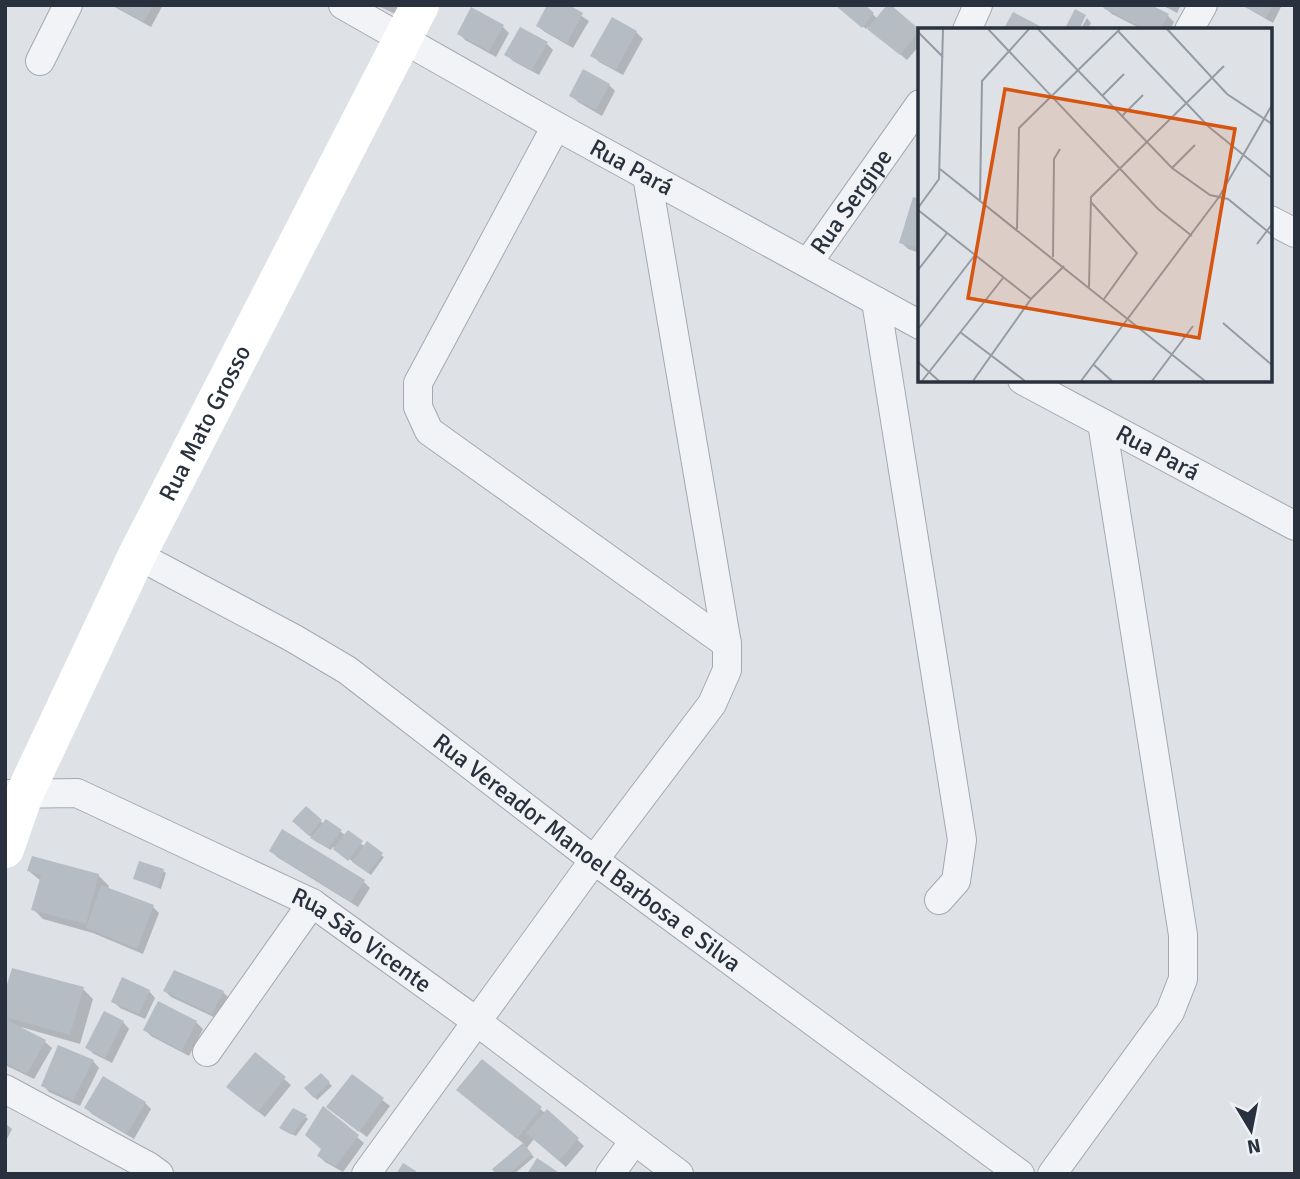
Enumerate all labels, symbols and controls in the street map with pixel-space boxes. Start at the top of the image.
inset map [918,28,1272,382]
street label: Rua Pará [585,132,678,202]
street label: Rua Sergipe [804,143,899,260]
street label: Rua Mato Grosso [152,340,258,506]
street label: Rua Pará [1111,418,1205,487]
street label: Rua Vereador Manoel Barbosa e Silva [427,727,747,978]
street label: Rua São Vicente [287,881,437,999]
north arrow [1216,1095,1286,1165]
text: N [1245,1133,1262,1159]

